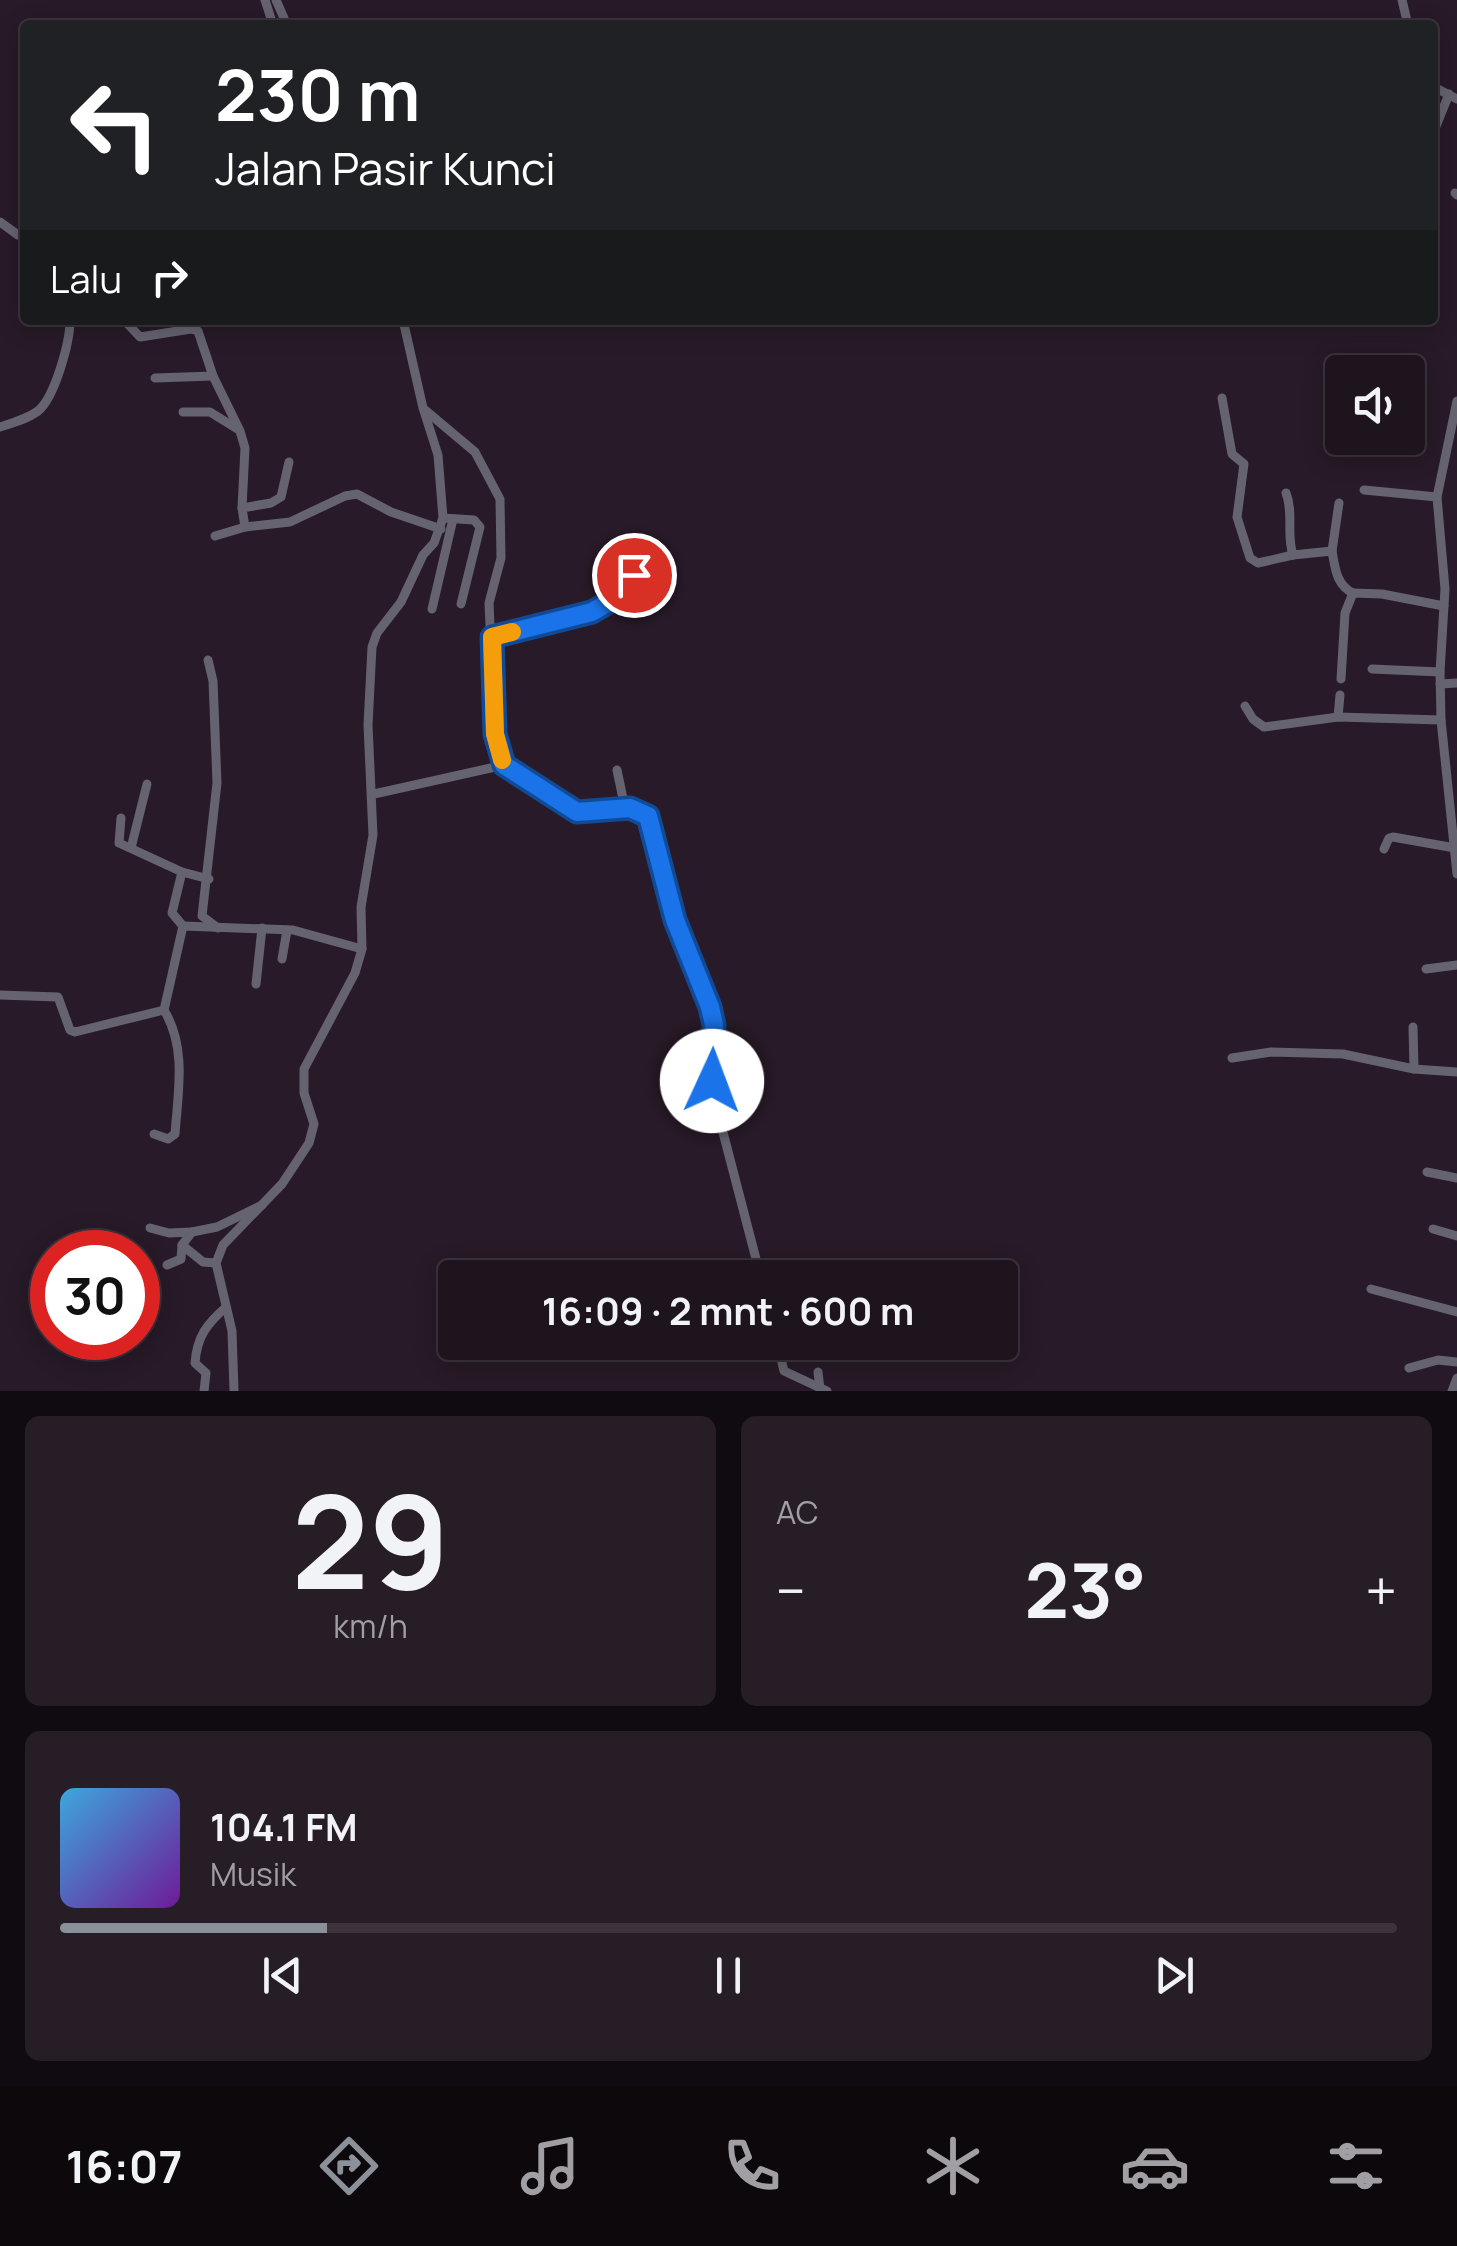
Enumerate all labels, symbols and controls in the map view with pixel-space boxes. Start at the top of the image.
text: 230 m [215,46,420,142]
icon: left [50,60,180,190]
text: Jalan Pasir Kunci [215,137,556,199]
icon: right [142,250,197,305]
text: Lalu [50,252,122,304]
map controls [1325,355,1425,455]
button: sound [1325,355,1425,455]
pin [592,533,677,618]
icon: arrive [607,548,662,603]
position arrow [660,1029,764,1133]
speed limit sign: 30 [30,1230,160,1360]
text: 16:09 · 2 mnt · 600 m [542,1284,914,1336]
text: 29 [291,1450,450,1628]
text: AC [776,1490,819,1534]
text: 23° [1024,1538,1147,1641]
text: − [776,1552,806,1628]
text: + [1365,1552,1397,1628]
text: km/h [333,1604,408,1648]
text: 104.1 FM [210,1800,358,1852]
text: Musik [210,1852,296,1896]
icon: previous [255,1948,310,2003]
icon: pause [701,1948,756,2003]
icon: next [1147,1948,1202,2003]
icon: directions [314,2131,384,2201]
icon: music [515,2131,585,2201]
icon: phone [717,2131,787,2201]
icon: climate [918,2131,988,2201]
icon: car [1120,2131,1190,2201]
icon: filters [1321,2131,1391,2201]
text: 16:07 [66,2135,182,2197]

